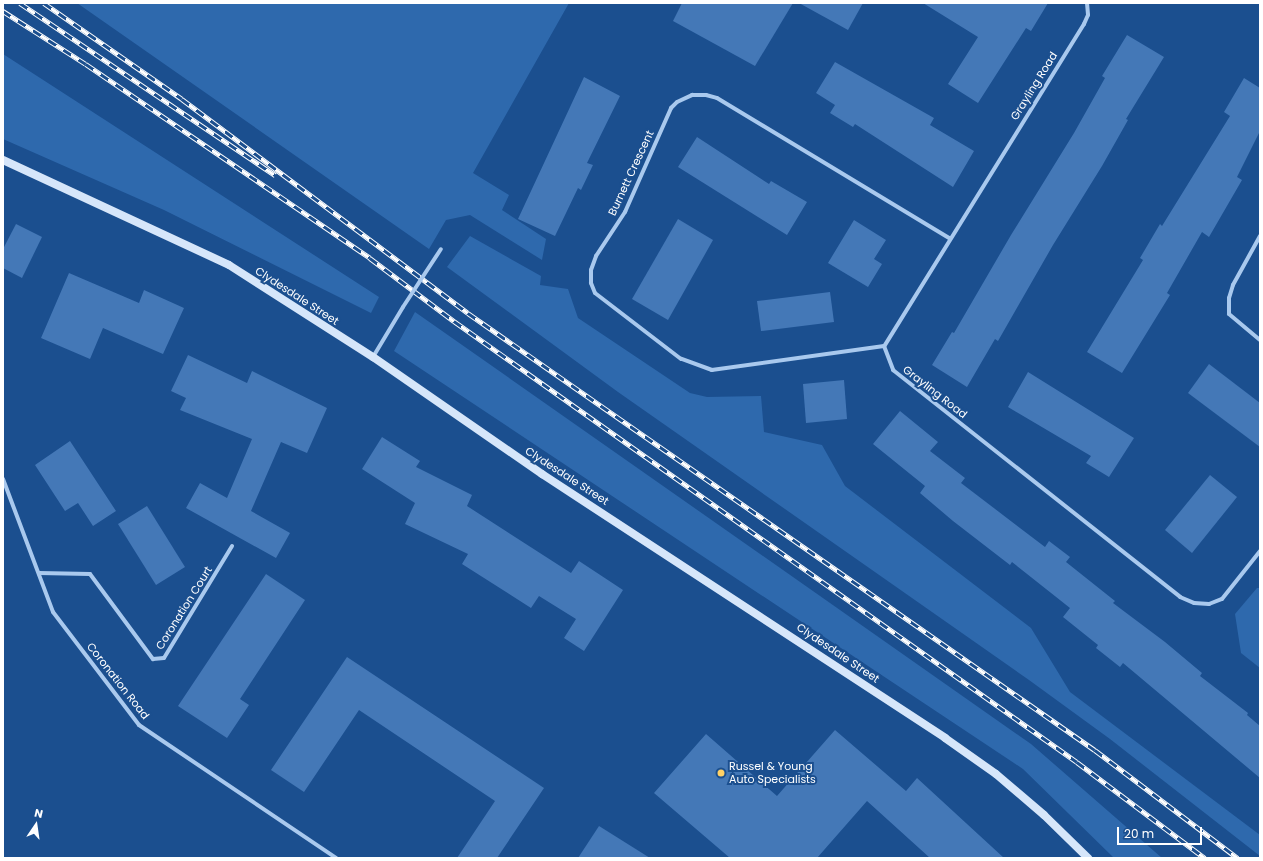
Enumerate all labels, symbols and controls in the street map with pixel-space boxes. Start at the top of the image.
street label: Grayling Road [1008,50,1060,122]
street label: Burnett Crescent [605,128,657,218]
street label: Clydesdale Street [253,264,341,328]
street label: Grayling Road [900,363,970,421]
street label: Clydesdale Street [523,444,611,508]
street label: Coronation Court [153,564,215,652]
street label: Clydesdale Street [794,620,882,686]
street label: Coronation Road [84,640,152,722]
place label: Russel & Young Auto Specialists [729,760,816,786]
marker: Russel & Young Auto Specialists [716,768,726,778]
north arrow [16,805,56,845]
text: N [33,805,45,822]
scale bar [1119,819,1204,845]
text: 20 m [1124,825,1154,842]

